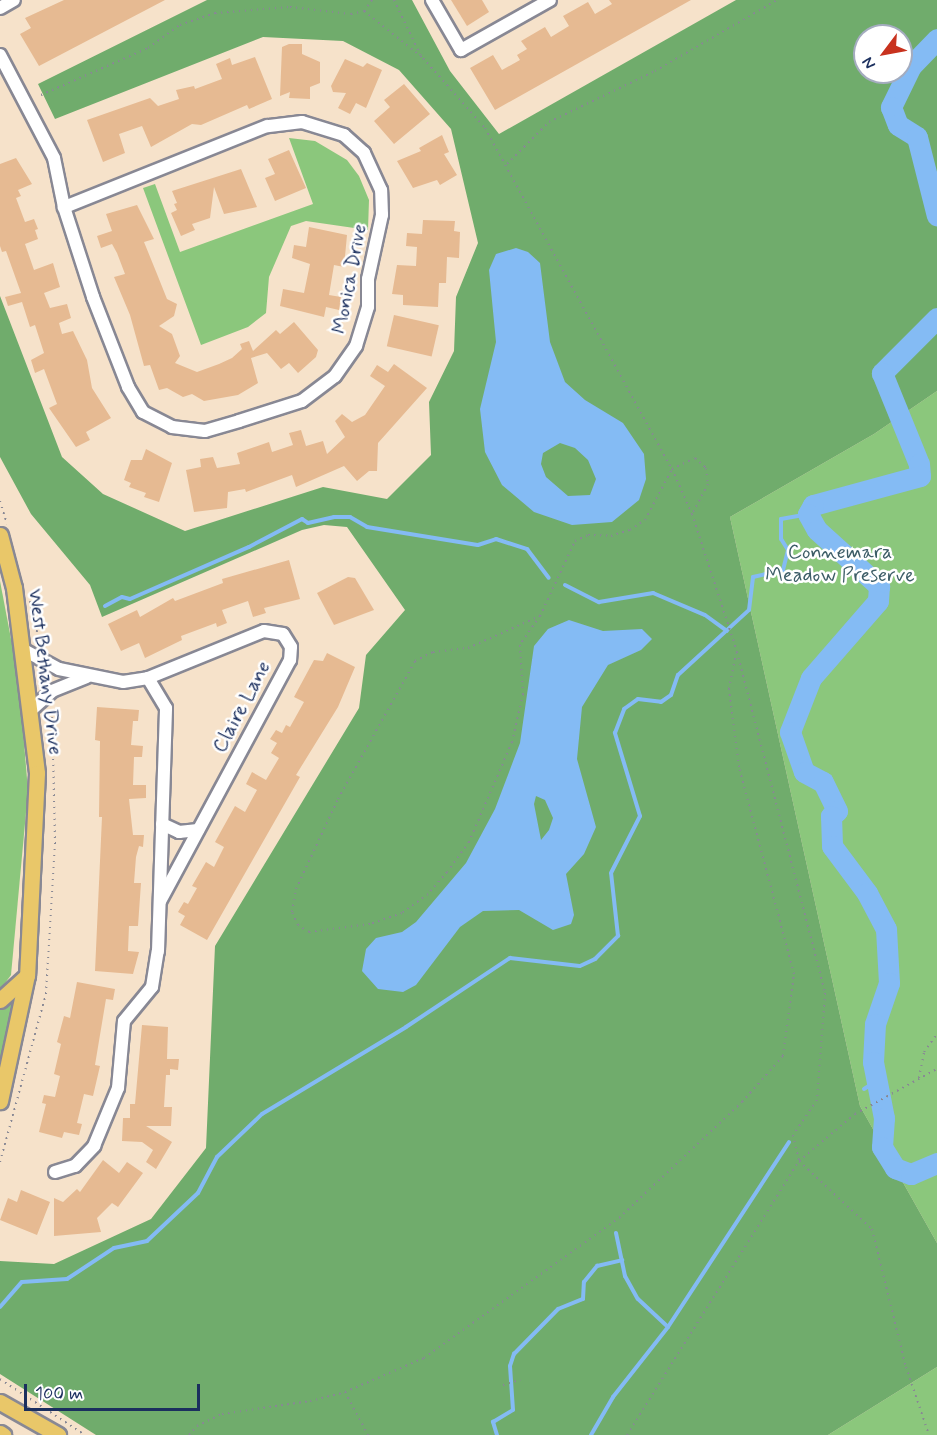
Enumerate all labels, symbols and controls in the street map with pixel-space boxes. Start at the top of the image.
north arrow [853,24,913,84]
text: N [857,53,881,73]
street label: Monica Drive [328,222,372,336]
park label: Connemara Meadow Preserve [765,541,915,588]
street label: West Bethany Drive [23,588,67,756]
street label: Claire Lane [208,657,276,757]
scale bar [27,1372,202,1410]
text: 100 m [35,1382,83,1406]

